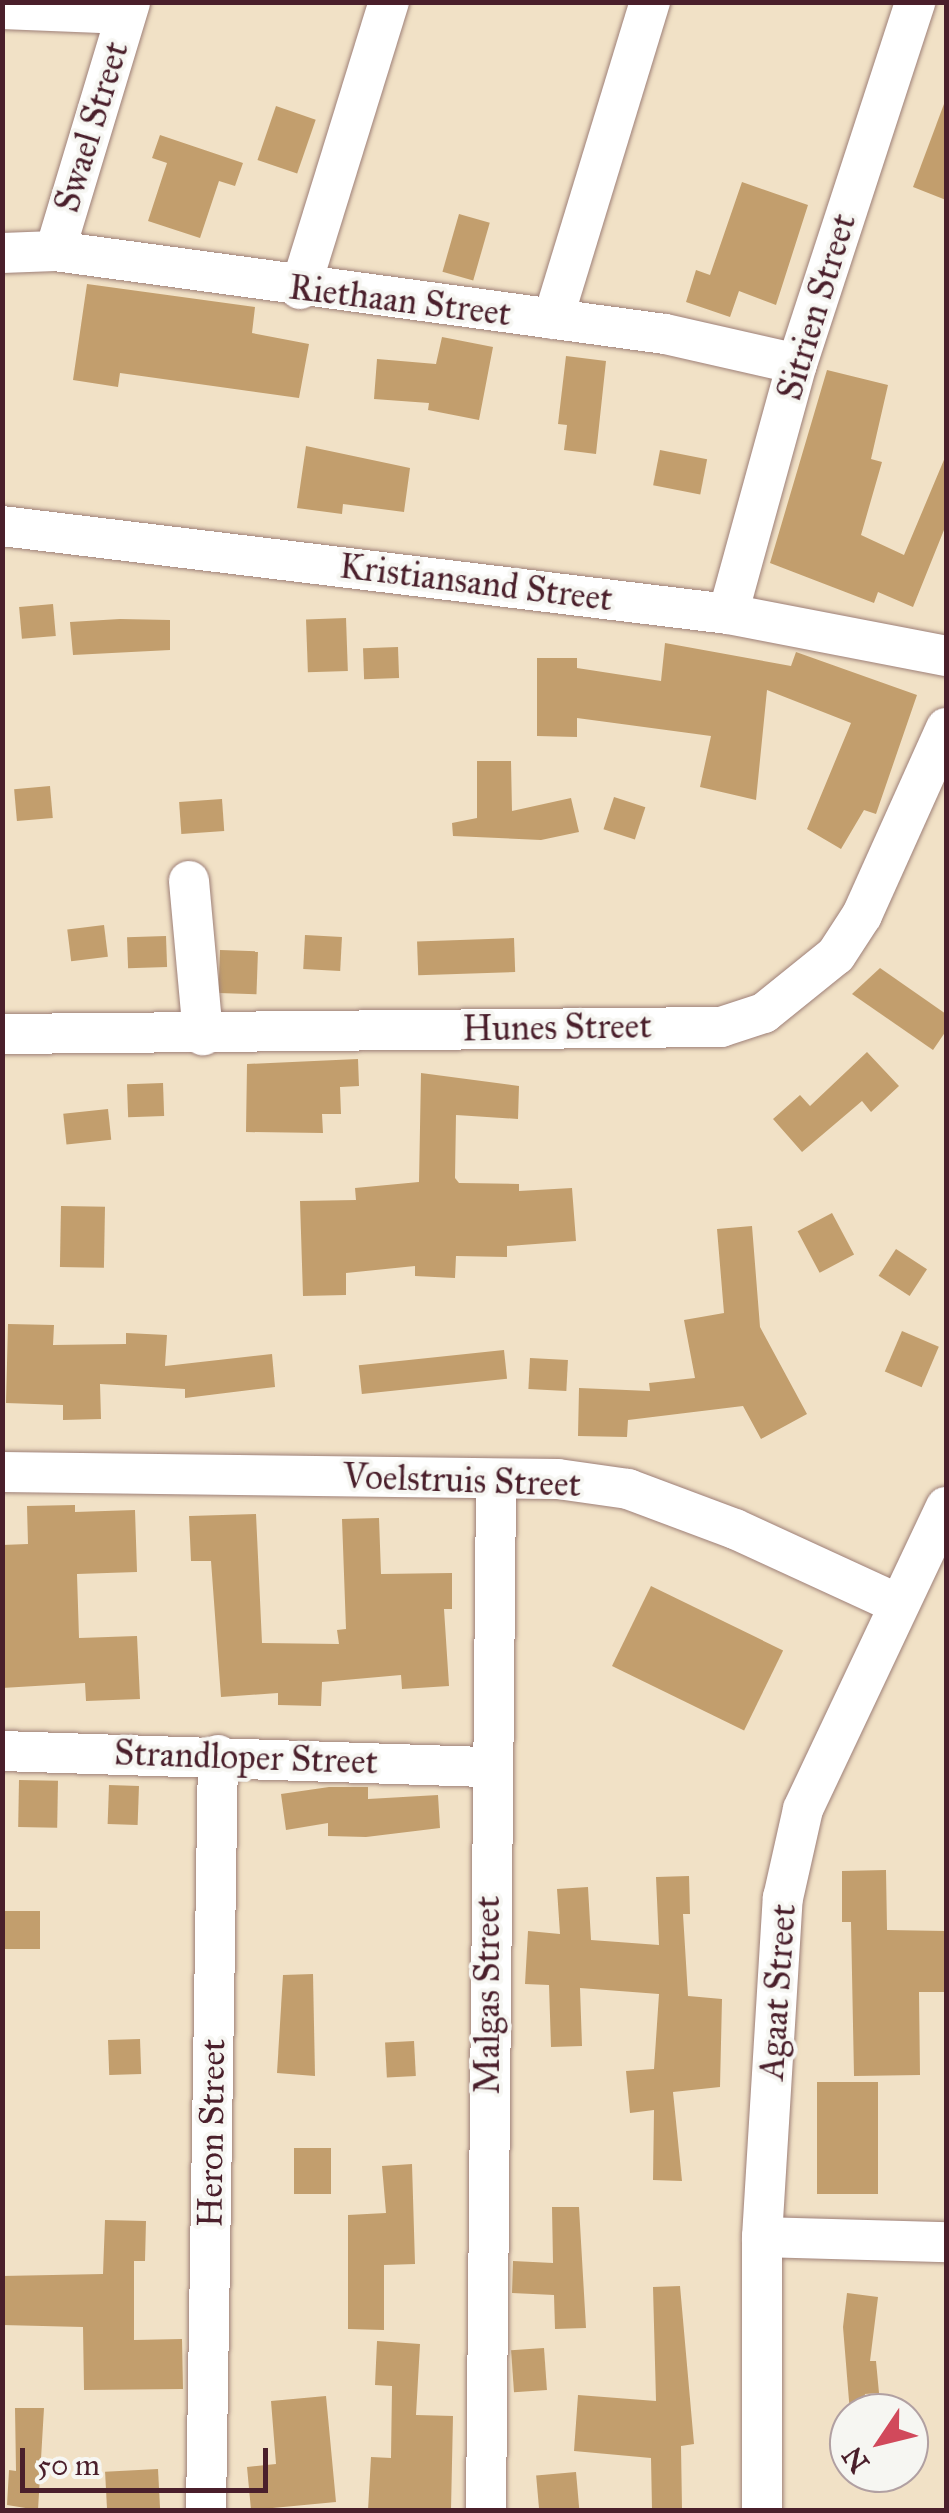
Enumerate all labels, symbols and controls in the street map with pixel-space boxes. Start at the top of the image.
street label: Swael Street [46,37,138,217]
street label: Sitrien Street [769,209,865,405]
street label: Riethaan Street [287,267,513,335]
street label: Kristiansand Street [337,545,615,621]
street label: Hunes Street [462,1005,652,1051]
street label: Voelstruis Street [342,1456,582,1506]
street label: Strandloper Street [113,1732,379,1784]
street label: Malgas Street [467,1896,509,2094]
street label: Agaat Street [751,1903,805,2081]
street label: Heron Street [189,2038,235,2228]
north arrow [829,2393,929,2493]
scale bar [25,2428,272,2490]
text: N [835,2440,877,2479]
text: 50 m [37,2447,100,2483]

